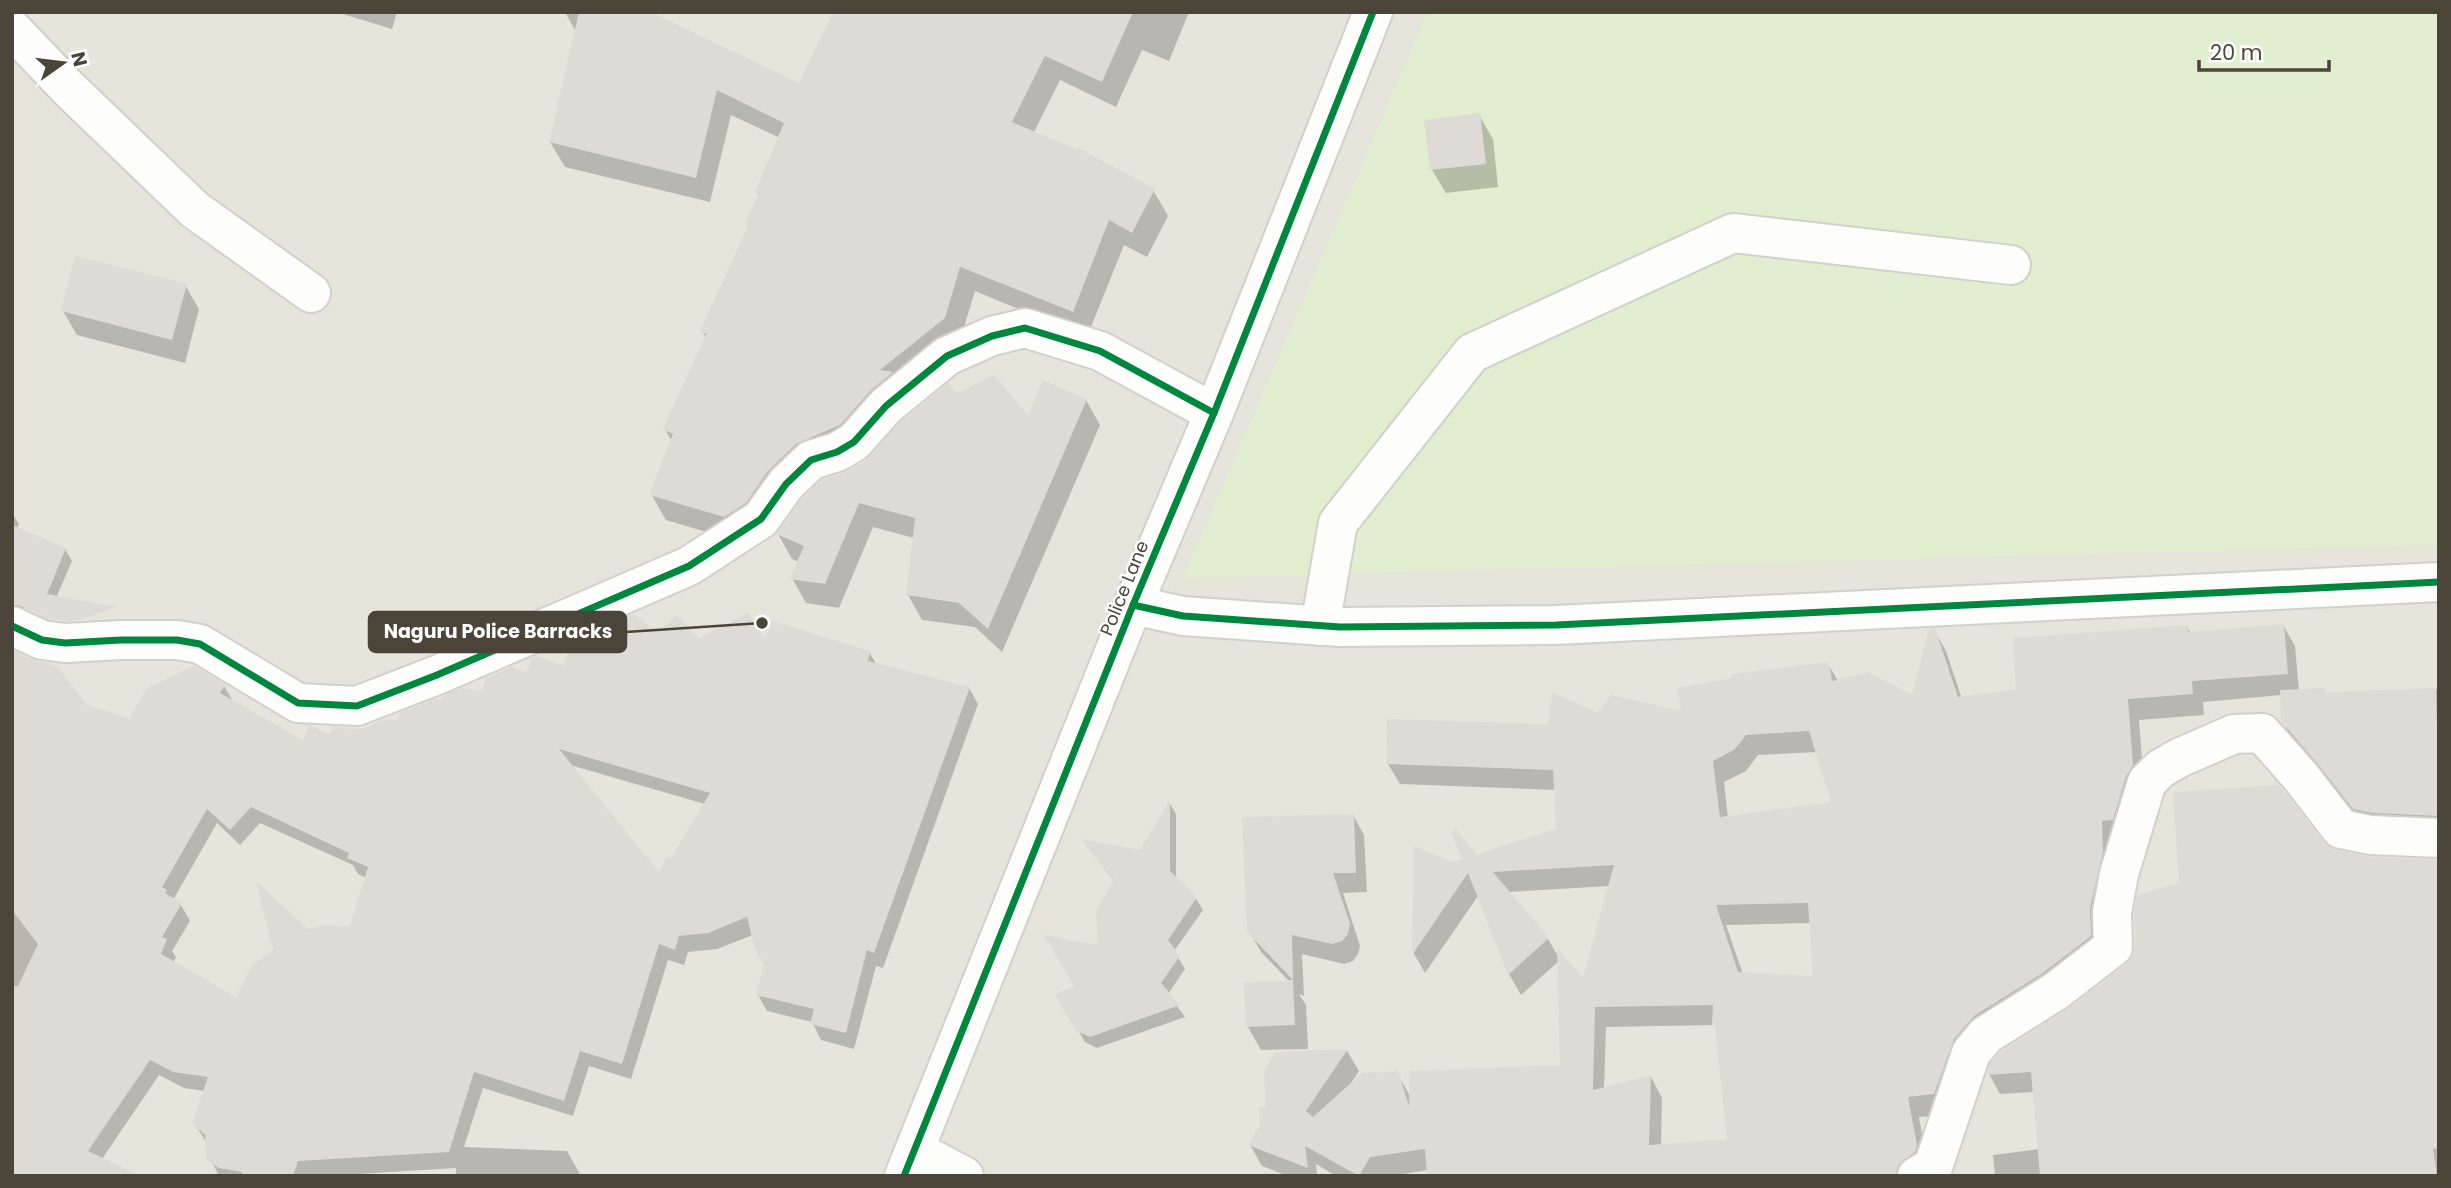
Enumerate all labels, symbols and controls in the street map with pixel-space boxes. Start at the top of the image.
north arrow [28,28,98,98]
scale bar [2199,28,2328,72]
text: 20 m [2210,38,2263,67]
text: N [64,49,94,69]
street label: Police Lane [1094,537,1154,639]
callout: Naguru Police Barracks [369,612,626,652]
text: Naguru Police Barracks [384,618,612,645]

